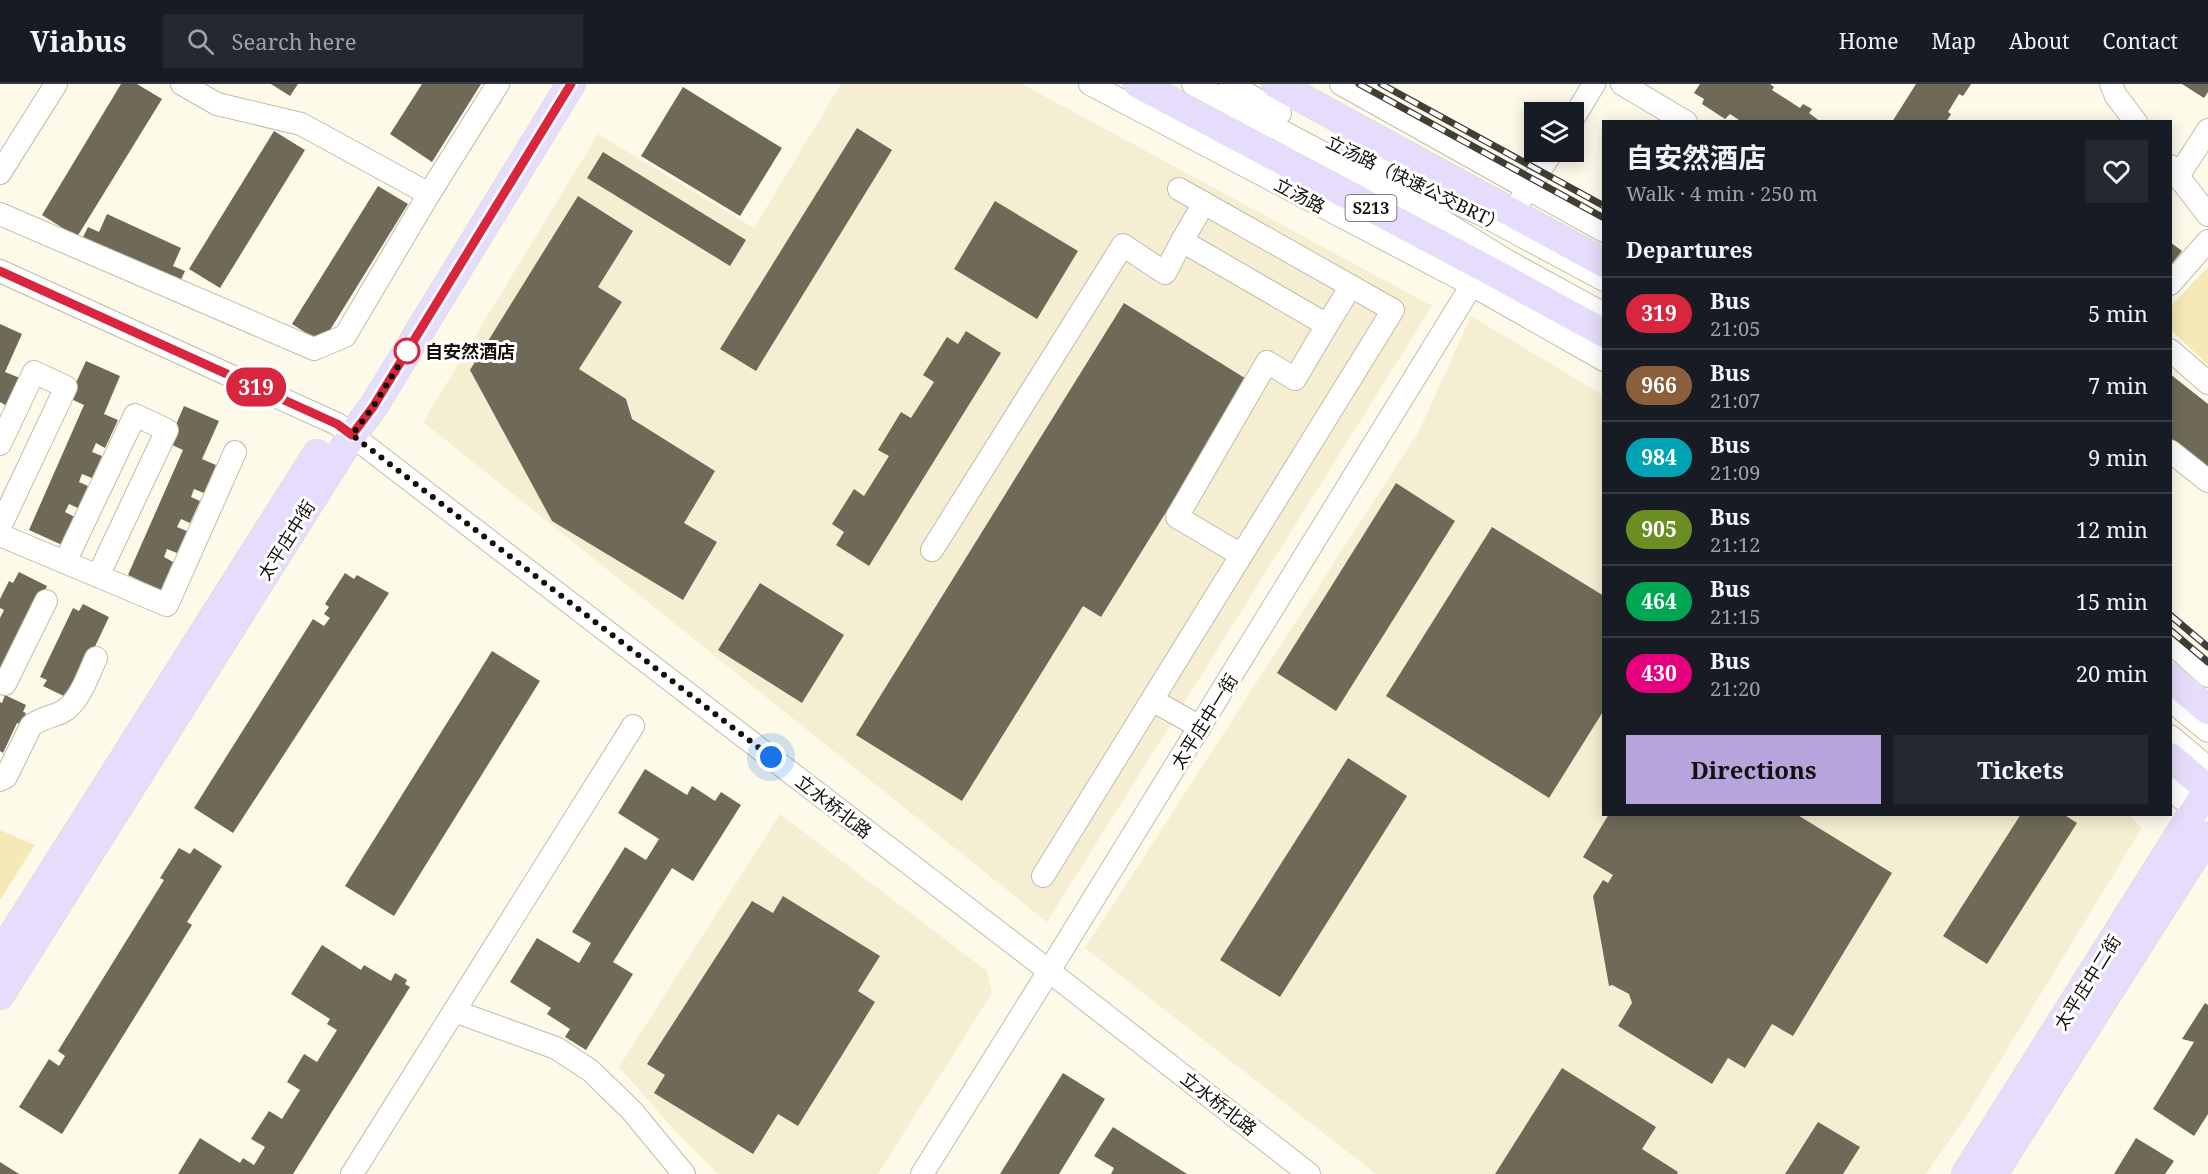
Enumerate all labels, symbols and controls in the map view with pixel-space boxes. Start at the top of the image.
search box [163,14,583,68]
text: Viabus [30,22,127,60]
icon: search [184,25,217,58]
text: Search here [232,26,356,56]
text: Home [1839,27,1899,55]
text: Map [1932,27,1976,55]
text: About [2009,27,2070,55]
text: Contact [2103,27,2178,55]
map controls [1524,102,1584,162]
button: layers [1524,102,1584,162]
street label: 立汤路（快速公交BRT） [1323,129,1509,237]
text: 自安然酒店 [1626,138,1766,176]
button: heart [2085,140,2148,203]
street label: 立汤路 [1271,172,1329,218]
text: Walk · 4 min · 250 m [1626,180,1818,207]
road number: S213 [1346,195,1396,221]
text: Departures [1626,234,1753,264]
text: Bus [1710,285,1750,315]
text: 5 min [2088,298,2148,328]
text: 319 [1641,299,1677,327]
text: 21:05 [1710,315,1760,342]
marker: 自安然酒店 [394,338,420,364]
place label: 自安然酒店 [425,339,515,363]
text: Bus [1710,357,1750,387]
line badge: 319 [222,368,290,406]
text: 7 min [2088,370,2148,400]
text: 966 [1641,371,1677,399]
text: 319 [238,373,274,401]
text: 21:07 [1710,387,1760,414]
text: Bus [1710,429,1750,459]
text: 9 min [2088,442,2148,472]
text: 984 [1641,443,1677,471]
text: 21:09 [1710,459,1760,486]
street label: 太平庄中街 [252,495,320,585]
text: Bus [1710,501,1750,531]
text: 12 min [2076,514,2148,544]
text: 905 [1641,515,1677,543]
text: 21:12 [1710,531,1760,558]
text: Bus [1710,573,1750,603]
text: 15 min [2076,586,2148,616]
text: 464 [1641,587,1677,615]
text: 21:15 [1710,603,1760,630]
text: Bus [1710,645,1750,675]
text: 20 min [2076,658,2148,688]
text: 430 [1641,659,1677,687]
street label: 太平庄中一街 [1165,669,1243,773]
text: 21:20 [1710,675,1760,702]
button: Directions [1626,735,1881,804]
button: Tickets [1893,735,2148,804]
your location [756,742,786,772]
street label: 立水桥北路 [791,769,877,843]
street label: 太平庄中二街 [2048,930,2126,1034]
street label: 立水桥北路 [1176,1066,1262,1140]

